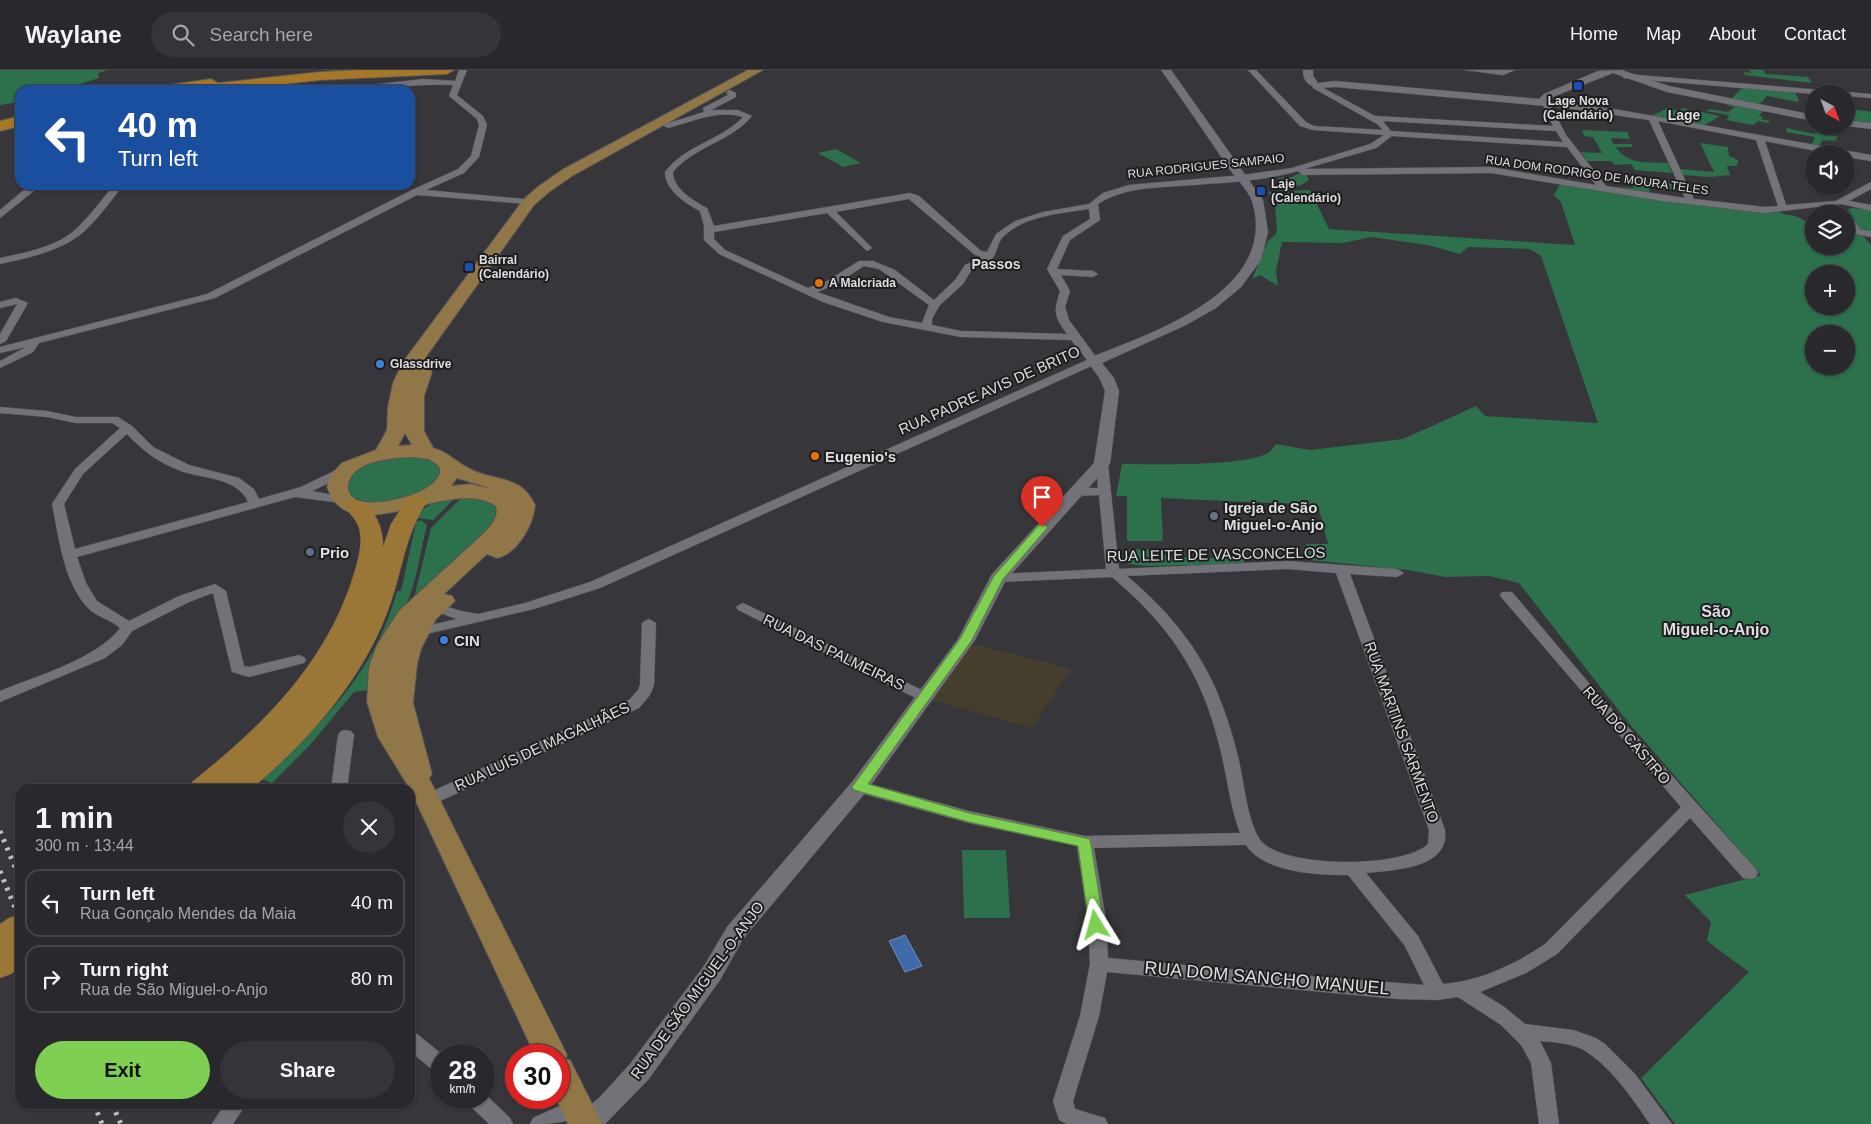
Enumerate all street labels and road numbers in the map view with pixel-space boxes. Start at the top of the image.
street label: RUA RODRIGUES SAMPAIO [1127,151,1285,181]
street label: RUA DOM RODRIGO DE MOURA TELES [1485,152,1709,198]
street label: RUA PADRE AVIS DE BRITO [896,342,1082,438]
street label: RUA LEITE DE VASCONCELOS [1106,544,1326,564]
street label: RUA DAS PALMEIRAS [761,610,907,694]
street label: RUA MARTINS SARMENTO [1361,639,1443,825]
street label: RUA DO CASTRO [1580,683,1674,787]
street label: RUA LUÍS DE MAGALHÃES [452,698,632,794]
street label: RUA DE SÃO MIGUEL-O-ANJO [627,898,767,1082]
street label: RUA DOM SANCHO MANUEL [1144,957,1390,999]

